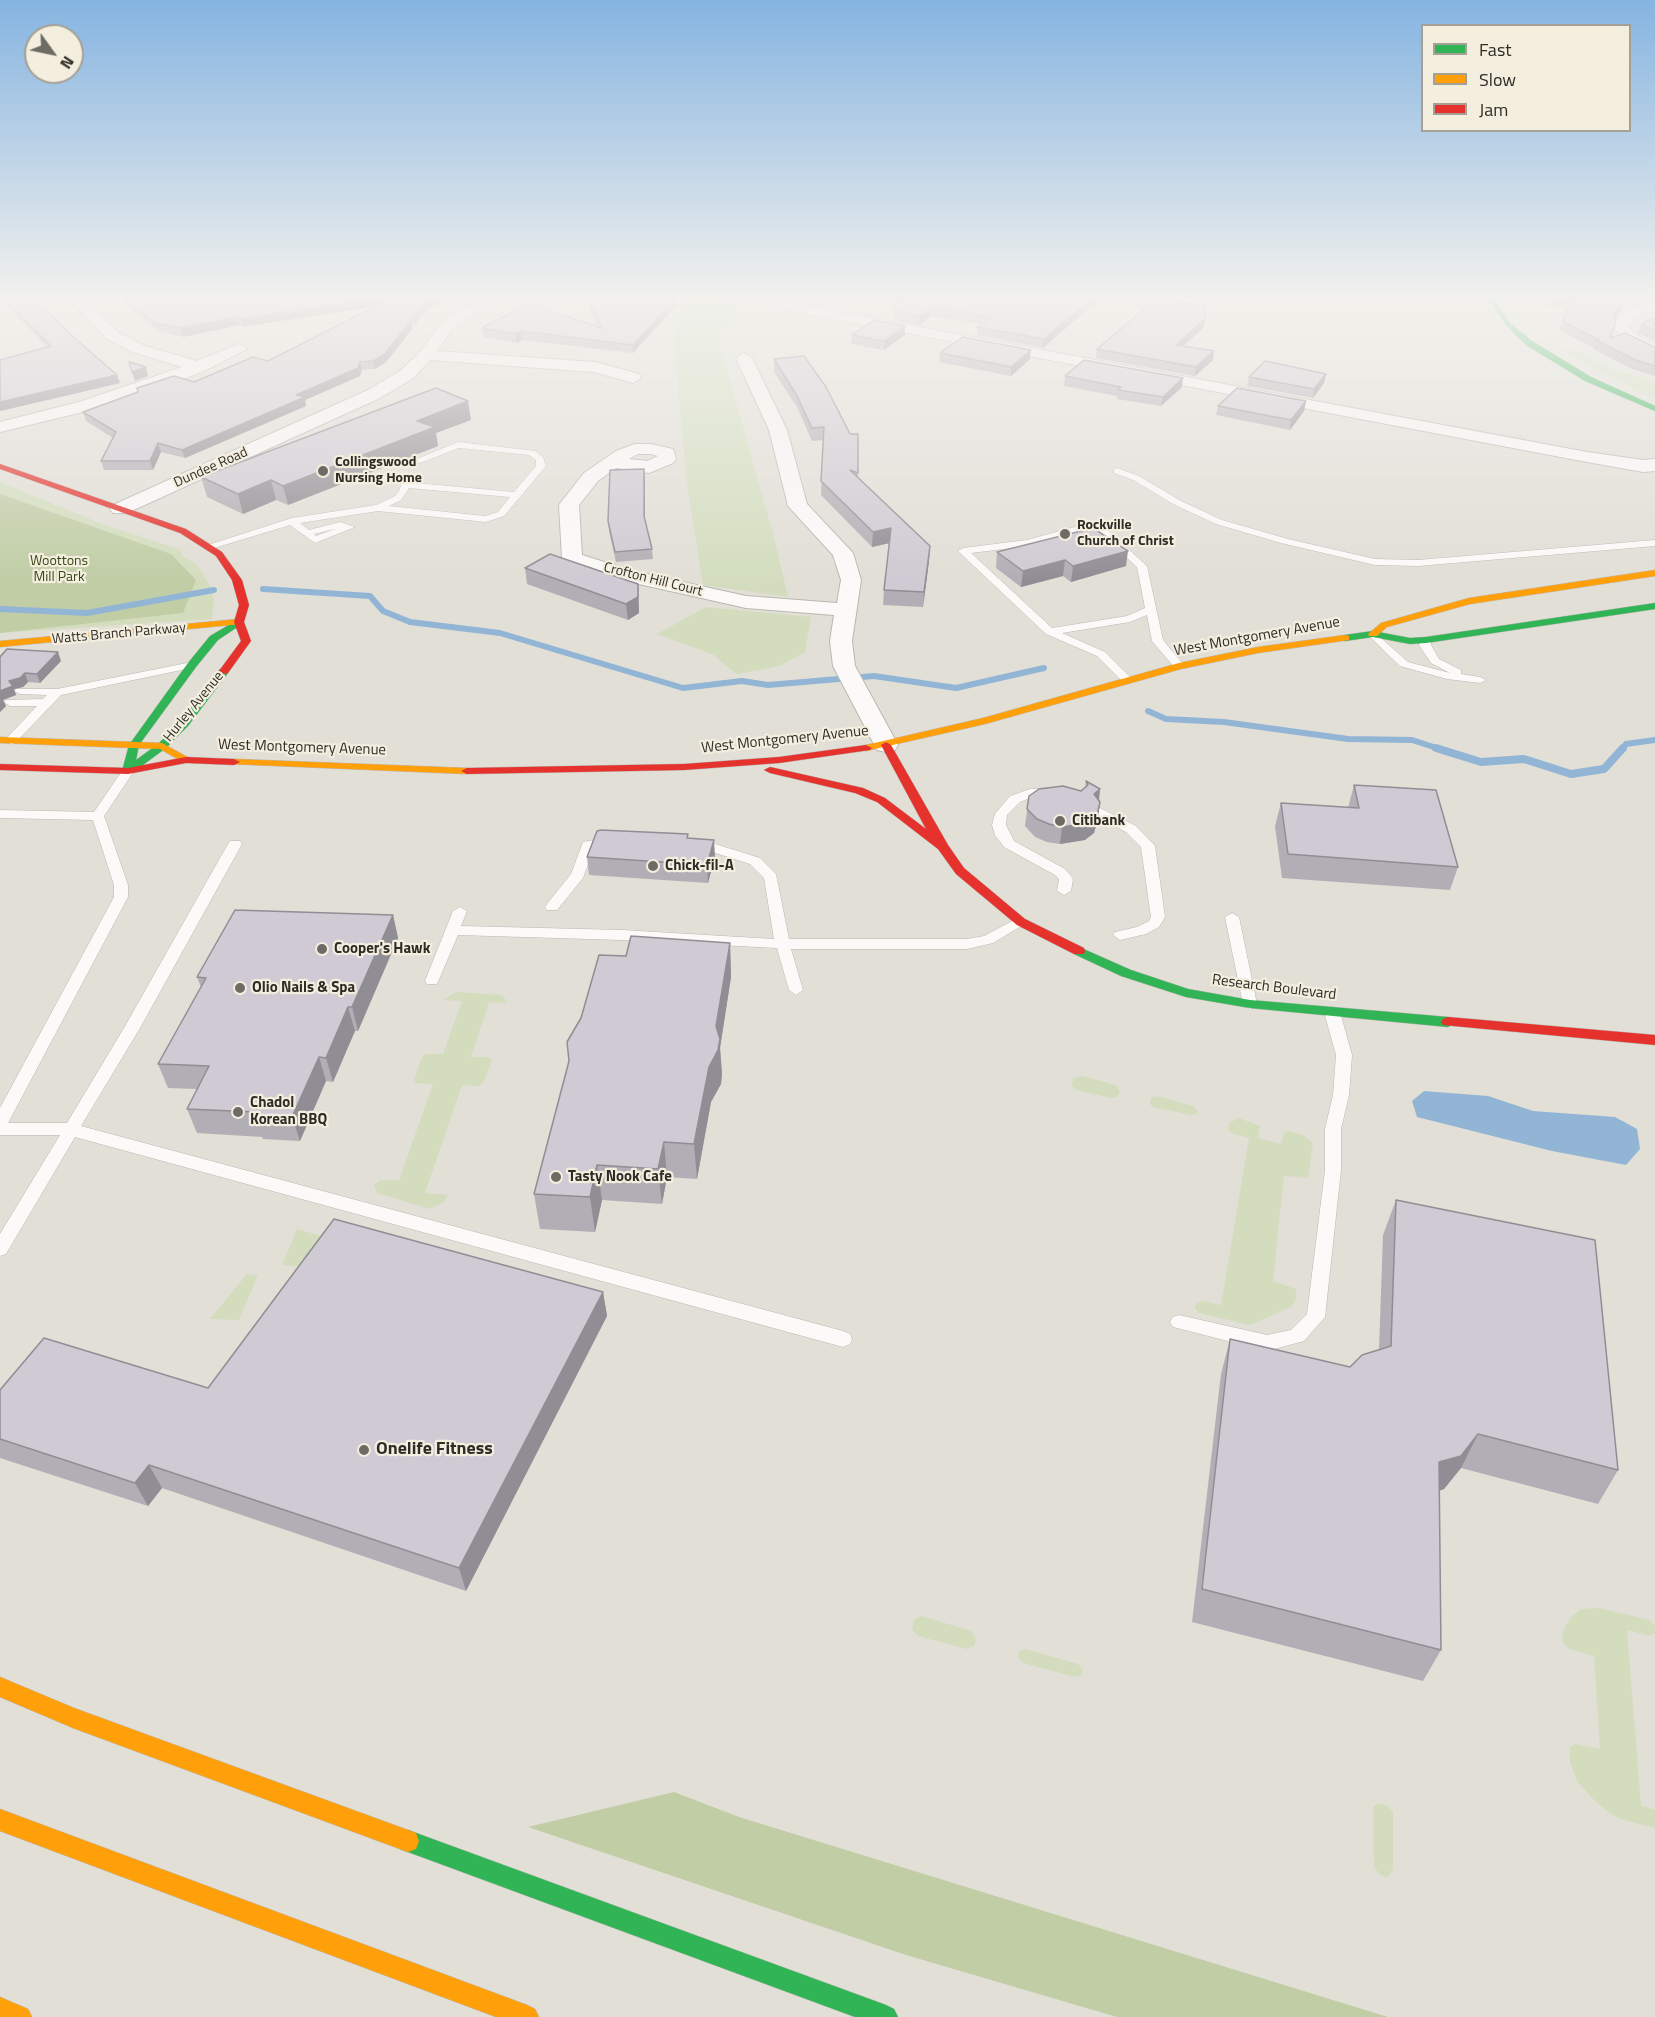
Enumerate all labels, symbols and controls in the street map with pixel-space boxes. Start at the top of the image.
north arrow [24,24,84,84]
legend [1421,24,1631,132]
text: Fast [1479,36,1512,63]
text: N [54,52,81,74]
text: Slow [1479,66,1516,93]
text: Jam [1479,96,1508,123]
street label: Dundee Road [172,444,250,492]
place label: Collingswood Nursing Home [335,455,422,488]
marker: Collingswood Nursing Home [316,464,330,478]
place label: Rockville Church of Christ [1077,518,1174,550]
marker: Rockville Church of Christ [1058,527,1072,541]
park label: Woottons Mill Park [30,554,88,586]
street label: Crofton Hill Court [602,560,704,600]
street label: West Montgomery Avenue [1173,614,1341,660]
street label: Watts Branch Parkway [51,620,187,648]
street label: Hurley Avenue [161,668,227,746]
street label: West Montgomery Avenue [700,722,870,758]
street label: West Montgomery Avenue [218,736,386,760]
place label: Citibank [1072,812,1125,830]
marker: Citibank [1053,814,1067,828]
place label: Chick-fil-A [665,857,734,875]
marker: Chick-fil-A [646,859,660,873]
place label: Cooper's Hawk [334,940,430,958]
marker: Cooper's Hawk [315,942,329,956]
street label: Research Boulevard [1211,971,1337,1005]
place label: Olio Nails & Spa [252,979,355,997]
marker: Olio Nails & Spa [233,981,247,995]
place label: Chadol Korean BBQ [250,1094,327,1129]
marker: Chadol Korean BBQ [231,1105,245,1119]
place label: Tasty Nook Cafe [568,1168,672,1186]
marker: Tasty Nook Cafe [549,1170,563,1184]
place label: Onelife Fitness [376,1439,493,1461]
marker: Onelife Fitness [357,1443,371,1457]

